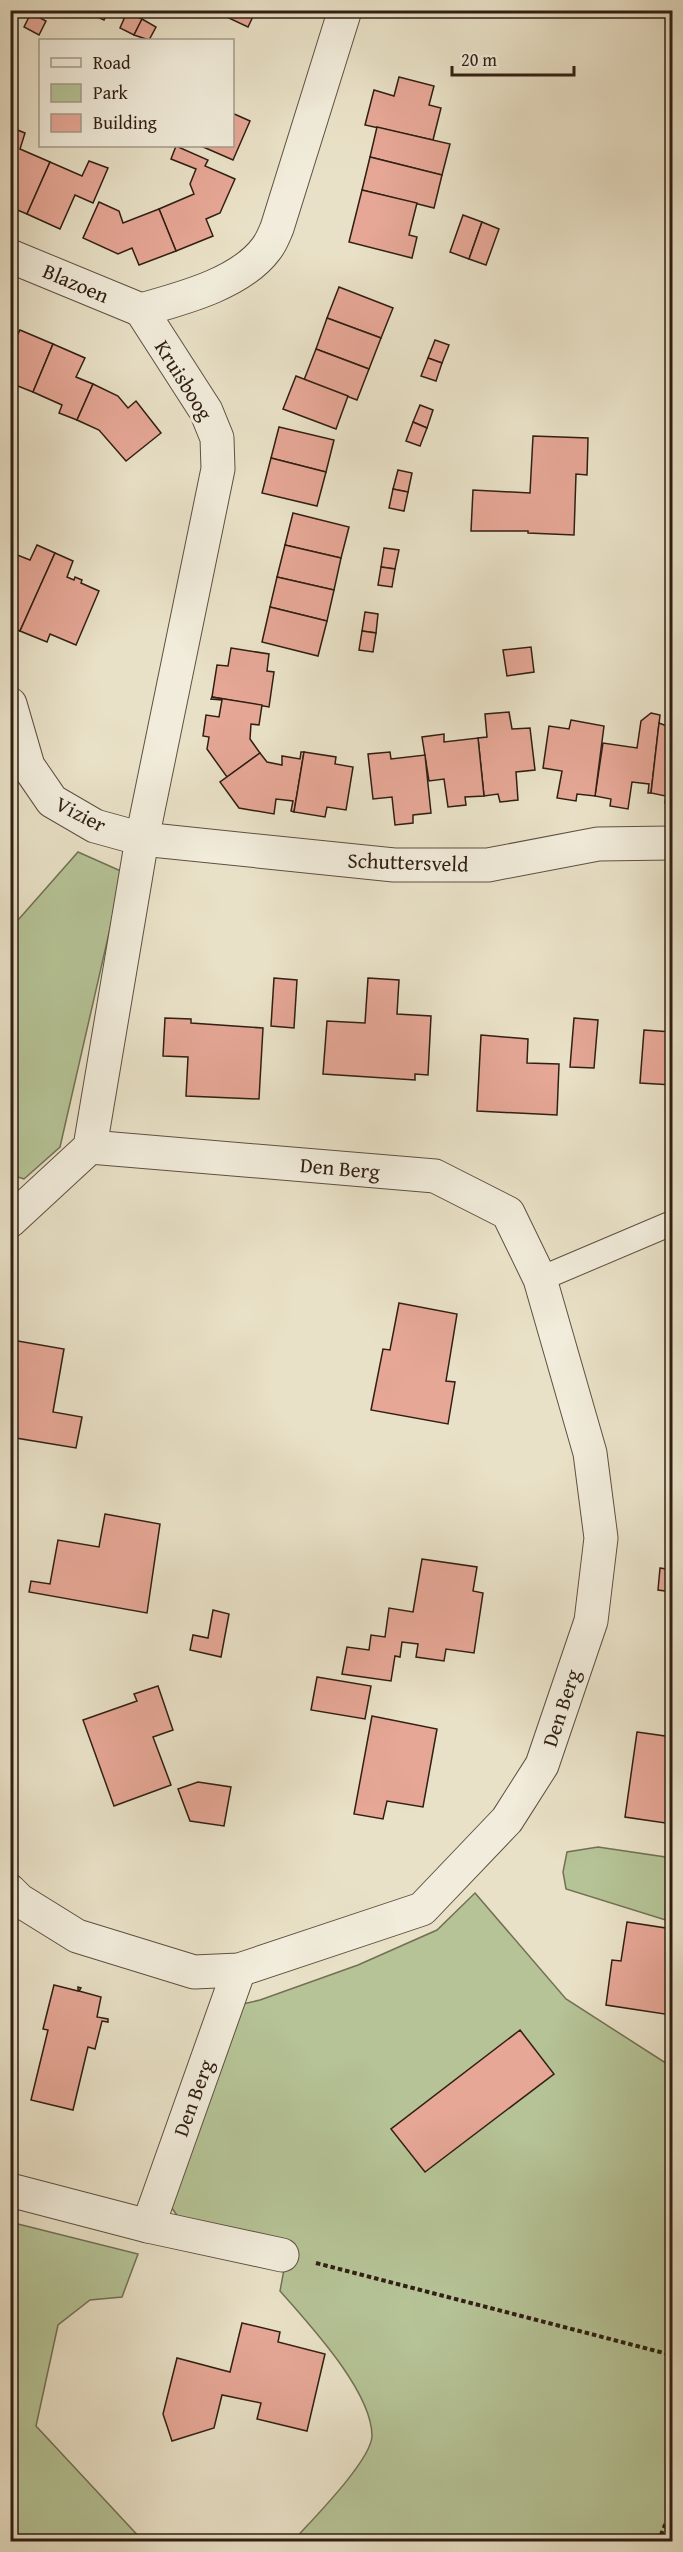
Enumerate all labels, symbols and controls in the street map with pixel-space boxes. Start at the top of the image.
legend [39,39,234,147]
scale bar [452,39,574,77]
text: 20 m [461,46,497,73]
text: Road [93,49,131,76]
text: Park [93,79,129,106]
text: Building [93,109,157,136]
street label: Blazoen [38,255,114,311]
street label: Kruisboog [147,334,221,427]
street label: Vizier [50,788,112,840]
street label: Schuttersveld [347,844,470,880]
street label: Den Berg [299,1149,382,1187]
street label: Den Berg [534,1665,588,1751]
street label: Den Berg [165,2055,221,2141]

